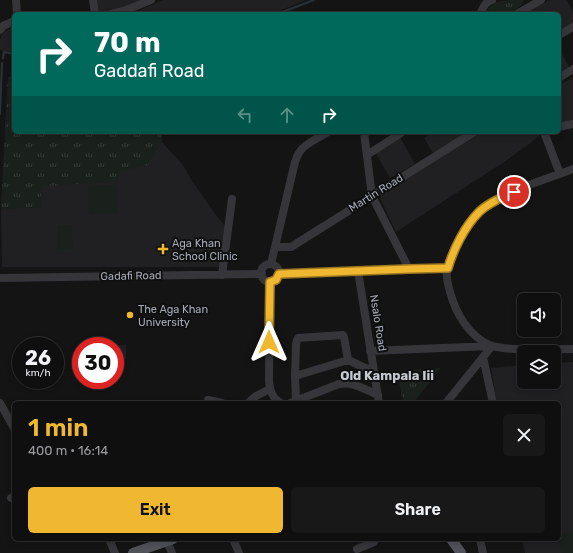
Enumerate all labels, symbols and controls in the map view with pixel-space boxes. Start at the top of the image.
text: 70 m [94,26,161,59]
icon: right [28,28,80,80]
text: Gaddafi Road [94,60,204,82]
icon: left [234,104,256,126]
icon: ahead [276,104,298,126]
icon: right [318,104,340,126]
street label: Martin Road [347,171,405,215]
pin [497,175,531,209]
icon: arrive [503,181,525,203]
place label: Aga Khan School Clinic [172,237,238,263]
marker: Aga Khan School Clinic [157,243,169,255]
street label: Gadafi Road [100,269,162,283]
map controls [517,293,561,389]
button: sound [517,293,561,337]
street label: Nsalo Road [367,294,389,352]
place label: The Aga Khan University [138,303,208,329]
marker: The Aga Khan University [125,310,135,320]
position arrow [248,321,290,363]
speed limit sign: 30 [72,337,124,389]
button: layers [517,345,561,389]
text: 26 [25,346,51,370]
text: km/h [26,367,50,379]
district label: Old Kampala Iii [340,368,434,383]
text: 1 min [28,414,88,442]
button: close [503,414,545,456]
text: 400 m · 16:14 [28,443,108,458]
button: Exit [28,487,283,533]
button: Share [291,487,545,533]

